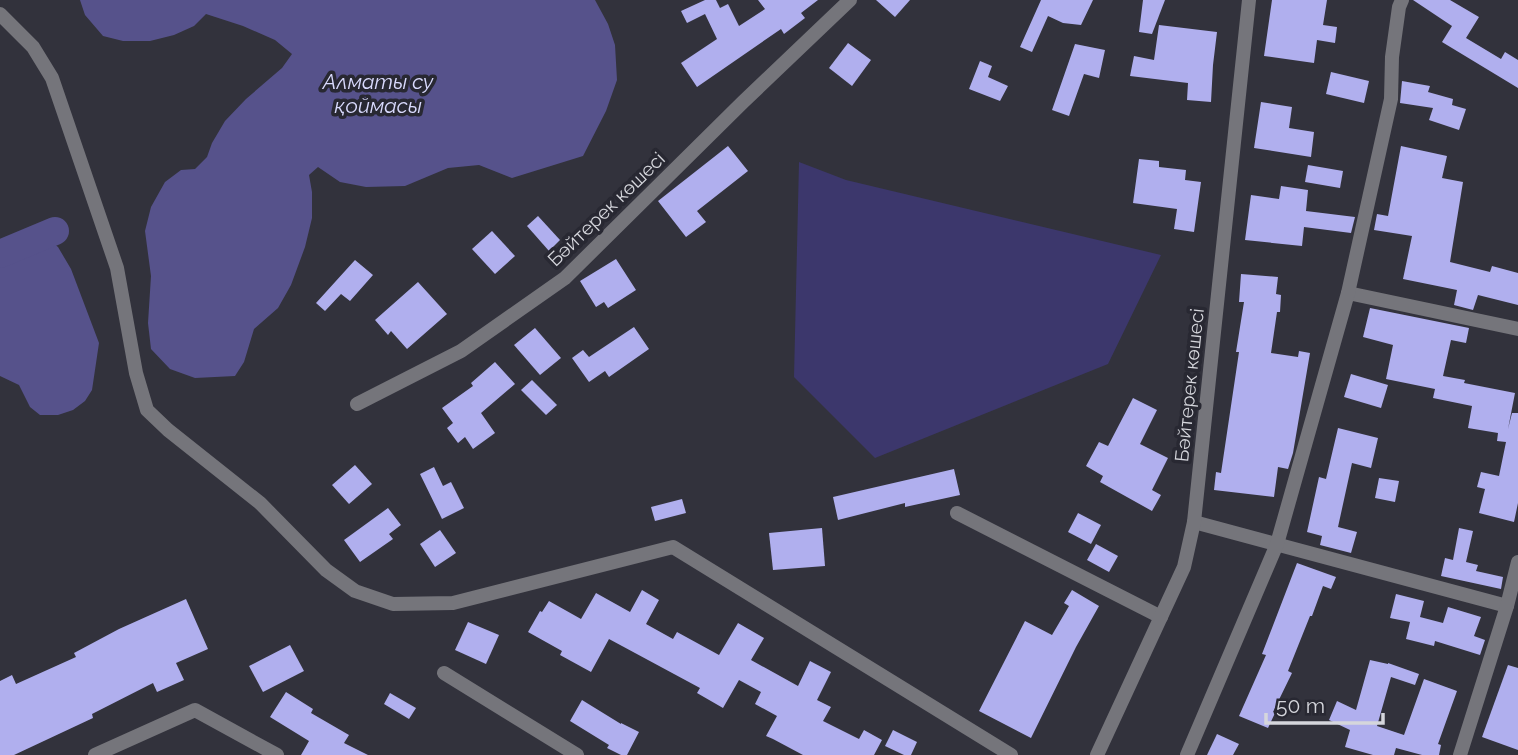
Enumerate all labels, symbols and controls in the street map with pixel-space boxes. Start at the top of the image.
water label: Алматы су қоймасы [322,69,434,118]
street label: Бәйтерек көшесі [543,148,669,270]
street label: Бәйтерек көшесі [1170,307,1208,463]
scale bar [1266,682,1383,726]
text: 50 m [1276,693,1325,718]

